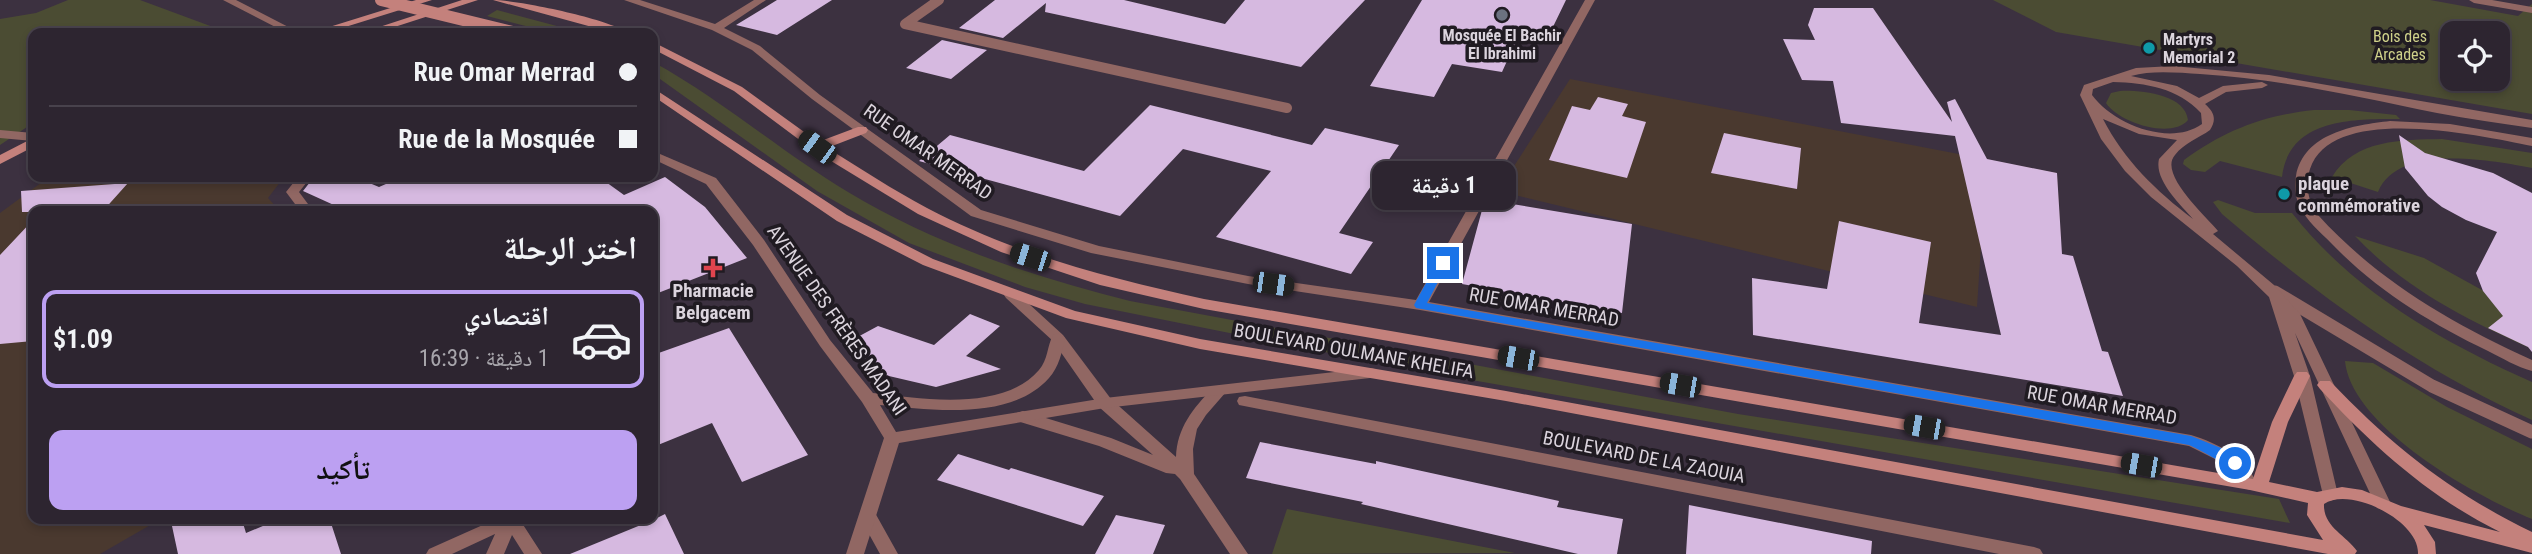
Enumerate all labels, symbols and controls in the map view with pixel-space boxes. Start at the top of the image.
marker: Mosquée El Bachir El Ibrahimi [1494,7,1510,23]
map controls [2440,21,2510,91]
button: locate [2440,21,2510,91]
place label: Mosquée El Bachir El Ibrahimi [1443,26,1561,63]
park label: Bois des Arcades [2373,27,2427,64]
place label: Martyrs Memorial 2 [2163,30,2235,67]
marker: Martyrs Memorial 2 [2141,40,2157,56]
text: Rue Omar Merrad [413,57,595,87]
street label: RUE OMAR MERRAD [859,99,997,205]
text: Rue de la Mosquée [398,124,595,154]
car [794,126,841,168]
callout: 1 دقيقة [1371,162,1515,210]
text: 1 دقيقة [1411,172,1477,199]
place label: plaque commémorative [2298,172,2420,217]
marker: plaque commémorative [2276,186,2292,202]
street label: AVENUE DES FRÈRES MADANI [762,220,912,420]
text: اختر الرحلة [503,229,637,267]
car [1007,241,1054,273]
route end [1427,247,1459,279]
marker: Pharmacie Belgacem [705,260,721,276]
car [1251,271,1296,297]
place label: Pharmacie Belgacem [672,279,754,324]
street label: RUE OMAR MERRAD [1467,283,1621,331]
text: اقتصادي [464,301,549,331]
icon: car [570,308,633,371]
street label: BOULEVARD OULMANE KHELIFA [1232,319,1476,383]
text: $1.09 [53,324,113,354]
car [1496,344,1541,372]
text: 1 دقيقة · 16:39 [419,345,549,372]
car [1658,371,1703,399]
street label: RUE OMAR MERRAD [2025,381,2179,429]
car [1902,413,1947,441]
street label: BOULEVARD DE LA ZAOUIA [1541,426,1747,488]
button: تأكيد [49,430,637,510]
route start [2219,447,2251,479]
car [2119,451,2164,479]

